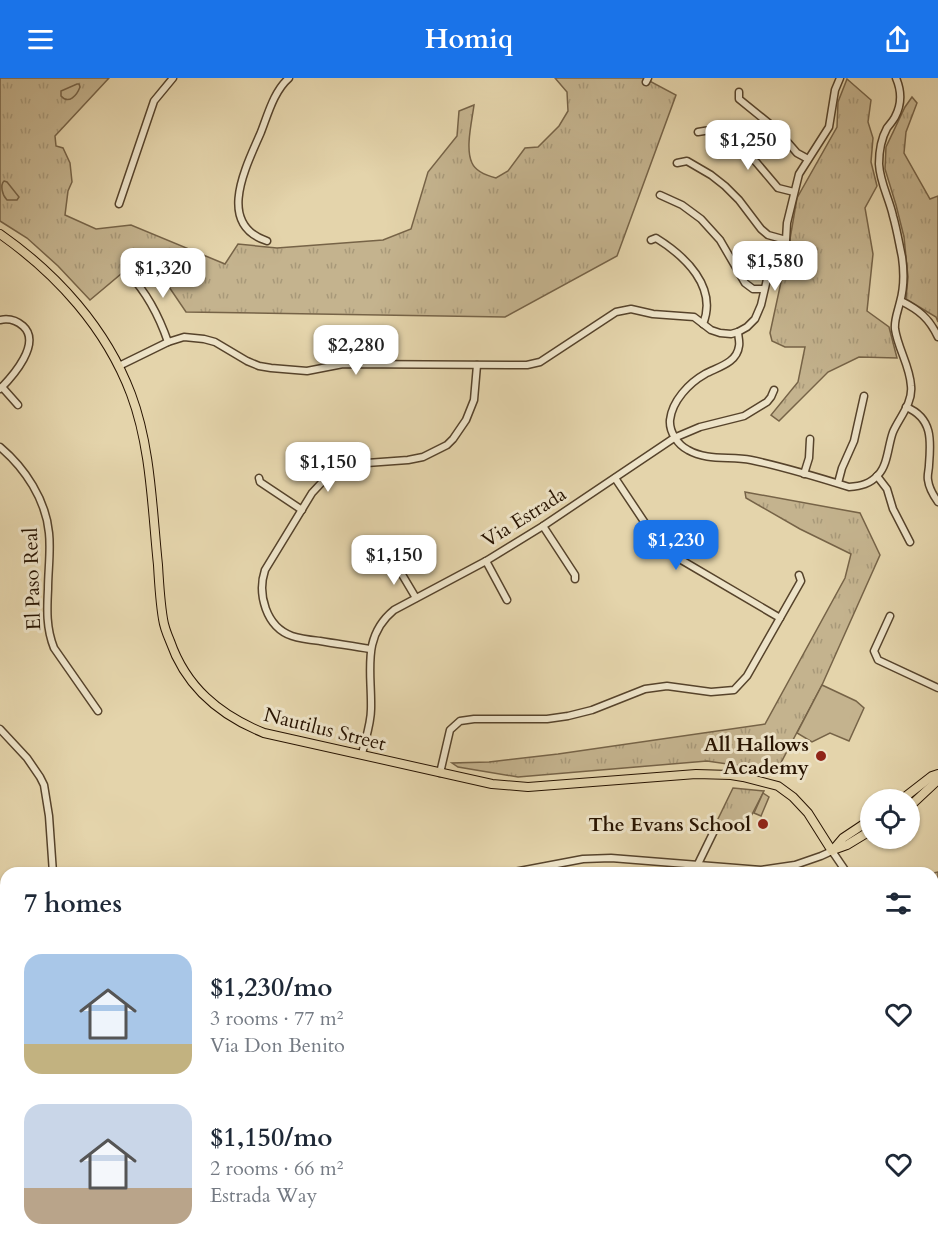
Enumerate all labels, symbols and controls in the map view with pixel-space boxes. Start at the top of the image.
text: Homiq [425,21,513,58]
icon: menu [24,23,57,56]
icon: share [881,23,914,56]
pin: $1,250 [699,120,797,171]
text: $1,250 [719,126,777,153]
pin: $1,580 [726,241,824,292]
text: $1,580 [746,247,804,274]
pin: $1,320 [114,248,212,299]
text: $1,320 [134,254,192,281]
pin: $2,280 [307,325,405,376]
text: $2,280 [327,331,385,358]
pin: $1,150 [279,442,377,493]
text: $1,150 [299,448,357,475]
street label: Via Estrada [477,480,572,554]
pin: $1,230 [627,520,725,571]
text: $1,230 [647,526,705,553]
street label: El Paso Real [17,527,47,631]
pin: $1,150 [345,535,443,586]
text: $1,150 [365,541,423,568]
street label: Nautilus Street [261,701,389,757]
place label: All Hallows Academy [704,731,810,781]
marker: All Hallows Academy [814,749,828,763]
map controls [860,789,920,849]
button: locate [860,789,920,849]
place label: The Evans School [588,811,751,838]
marker: The Evans School [756,817,770,831]
text: 7 homes [24,886,122,921]
icon: filters [882,887,915,920]
text: $1,230/mo [210,970,333,1005]
icon: home [72,978,144,1050]
icon: heart [882,998,915,1031]
text: 3 rooms · 77 m² [210,1005,343,1032]
text: Via Don Benito [210,1032,345,1059]
text: $1,150/mo [210,1120,333,1155]
icon: home [72,1128,144,1200]
icon: heart [882,1148,915,1181]
text: 2 rooms · 66 m² [210,1155,343,1182]
text: Estrada Way [210,1182,317,1209]

